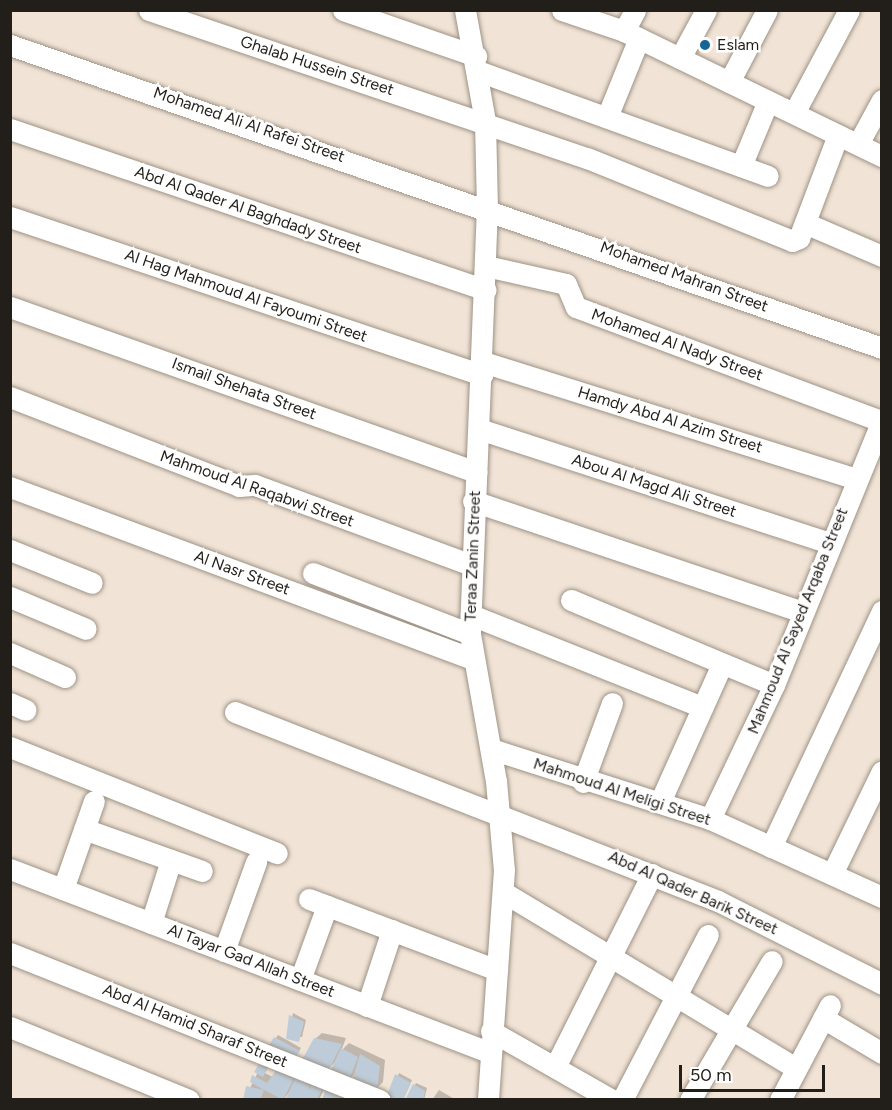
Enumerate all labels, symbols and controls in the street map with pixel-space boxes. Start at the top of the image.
street label: Ghalab Hussein Street [238,32,396,100]
place label: Eslam [717,35,759,55]
marker: Eslam [698,38,712,52]
street label: Mohamed Ali Al Rafei Street [151,83,347,167]
street label: Abd Al Qader Al Baghdady Street [132,162,364,258]
street label: Mohamed Mahran Street [597,238,771,316]
street label: Al Hag Mahmoud Al Fayoumi Street [122,245,370,347]
street label: Mohamed Al Nady Street [589,305,765,385]
street label: Ismail Shehata Street [169,354,319,424]
street label: Hamdy Abd Al Azim Street [575,383,765,457]
street label: Mahmoud Al Raqabwi Street [158,447,356,531]
street label: Abou Al Magd Ali Street [569,450,739,522]
street label: Teraa Zanin Street [461,490,485,622]
street label: Mahmoud Al Sayed Arqaba Street [744,505,852,737]
street label: Al Nasr Street [192,547,292,599]
street label: Mahmoud Al Meligi Street [531,754,713,830]
street label: Abd Al Qader Barik Street [605,847,781,939]
street label: Al Tayar Gad Allah Street [165,920,337,1002]
street label: Abd Al Hamid Sharaf Street [100,980,290,1072]
scale bar [682,1053,828,1091]
text: 50 m [690,1064,732,1086]

